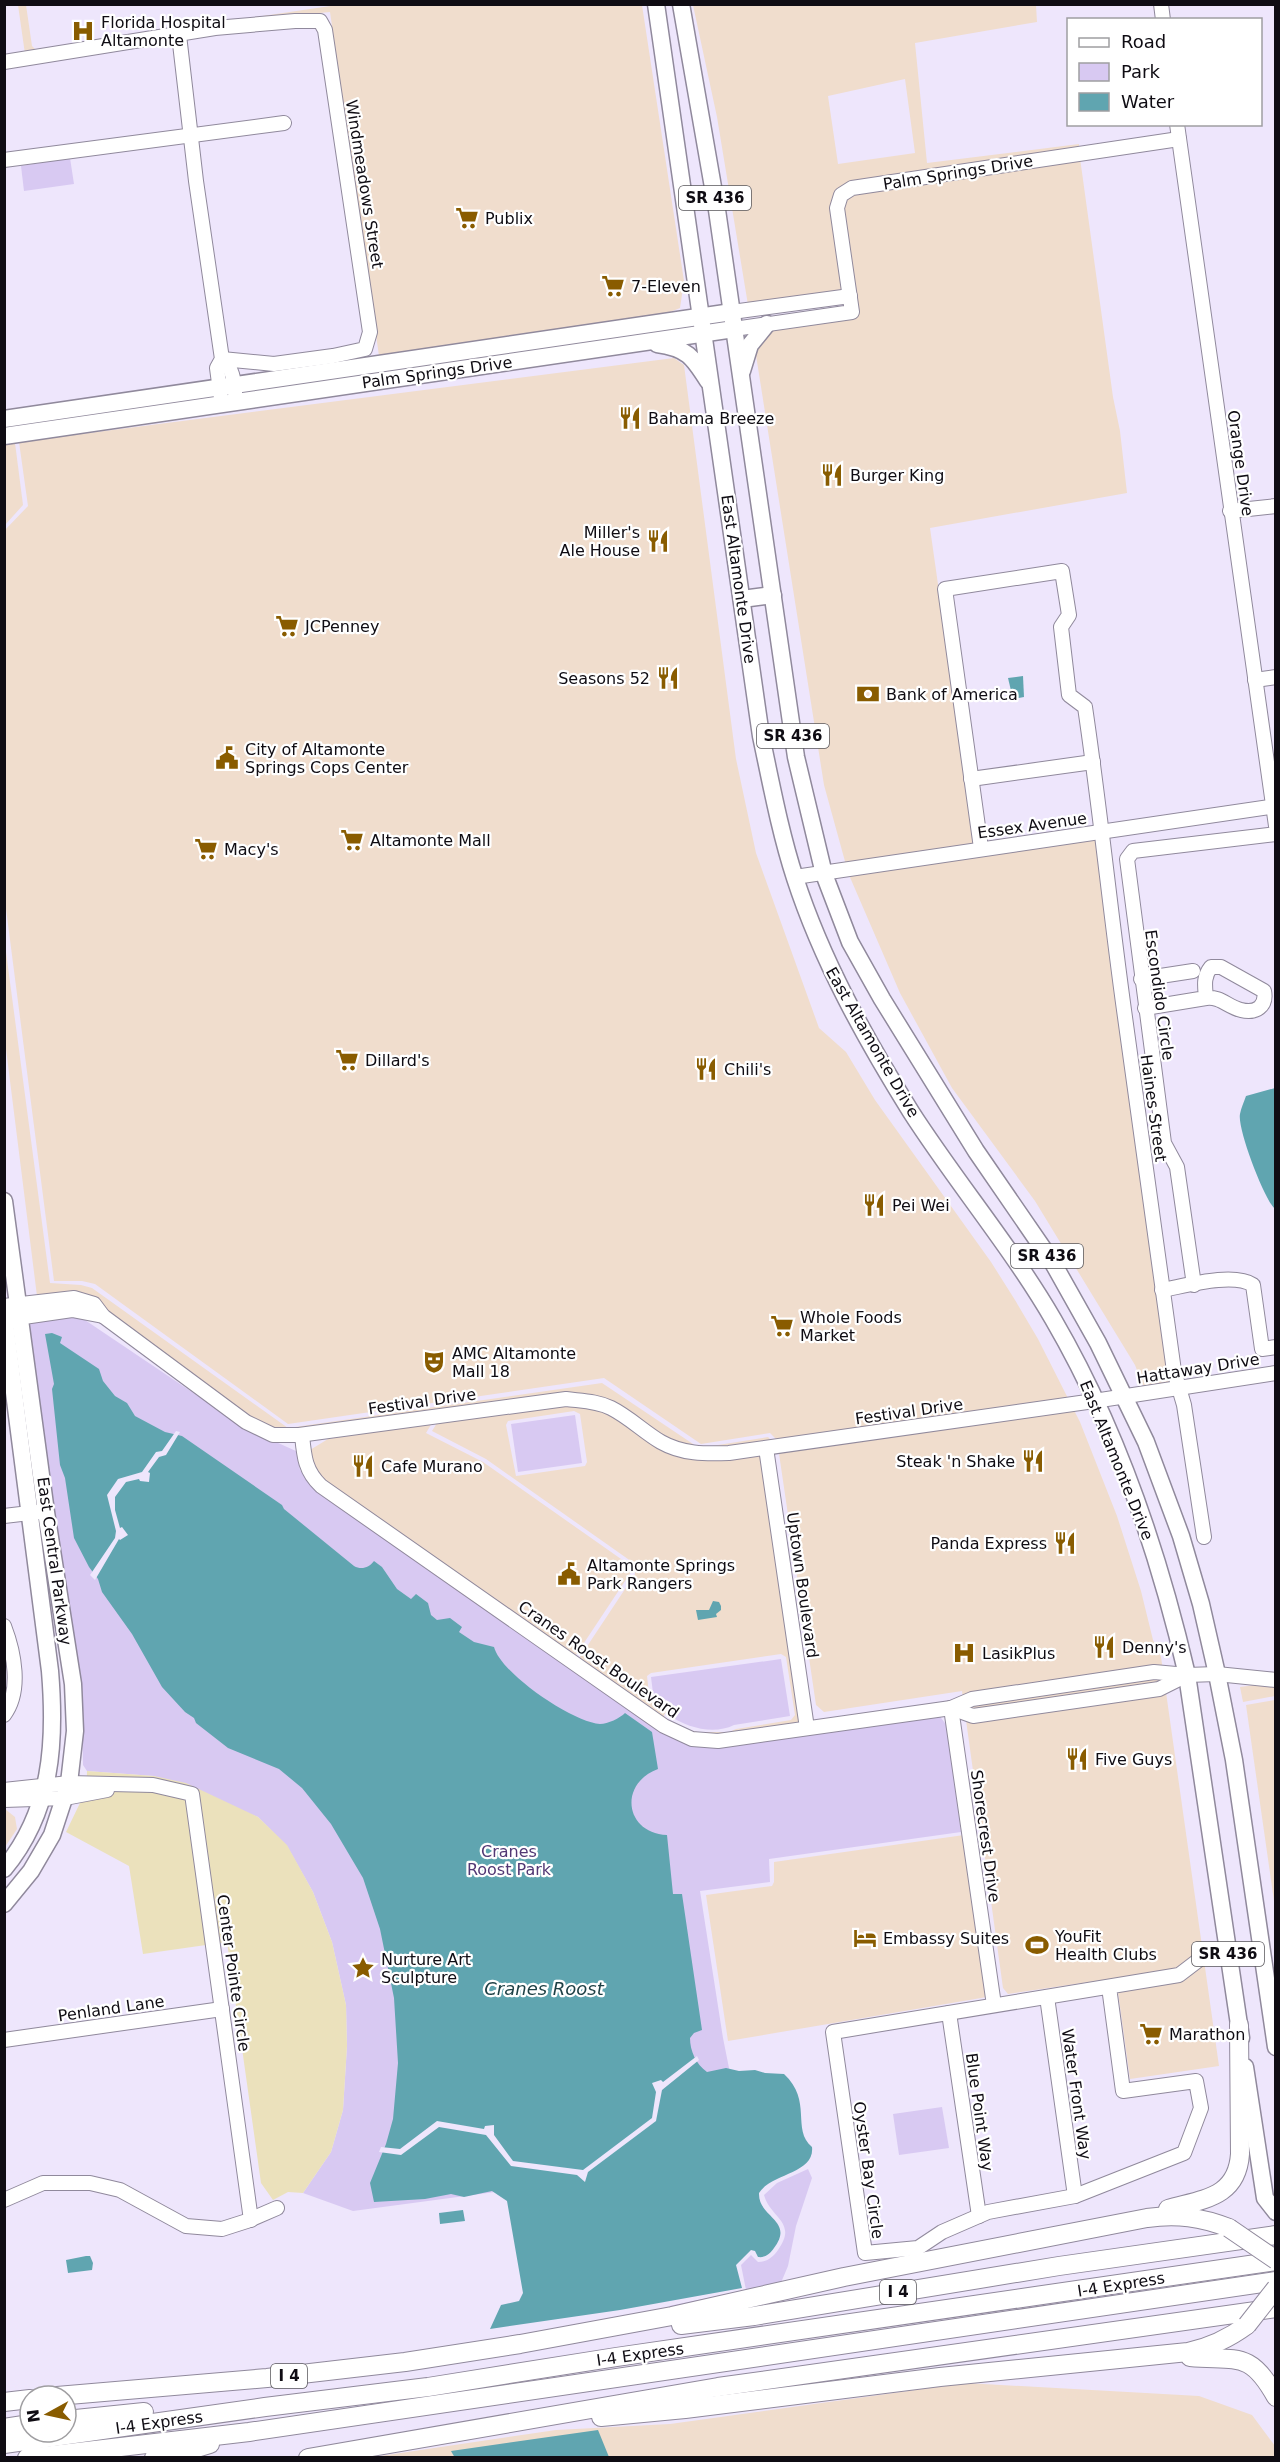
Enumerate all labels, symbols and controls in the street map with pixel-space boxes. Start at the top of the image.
place label: Florida Hospital Altamonte [101,13,226,50]
hospital icon: Florida Hospital Altamonte [70,18,96,44]
legend [1067,18,1262,126]
text: Road [1121,31,1166,52]
text: Park [1121,61,1160,82]
text: Water [1121,91,1175,112]
street label: Windmeadows Street [342,98,387,270]
street label: Palm Springs Drive [882,151,1034,194]
road number: SR 436 [679,186,751,210]
supermarket icon: Publix [454,205,480,231]
place label: Publix [485,209,533,228]
supermarket icon: 7-Eleven [600,273,626,299]
place label: 7-Eleven [631,277,701,296]
street label: Palm Springs Drive [361,353,513,392]
restaurant icon: Bahama Breeze [617,405,643,431]
place label: Bahama Breeze [648,409,774,428]
street label: Orange Drive [1224,409,1257,517]
restaurant icon: Burger King [819,462,845,488]
place label: Burger King [850,466,944,485]
street label: East Altamonte Drive [717,493,760,665]
place label: Miller's Ale House [560,523,640,560]
restaurant icon: Miller's Ale House [645,528,671,554]
supermarket icon: JCPenney [274,613,300,639]
place label: JCPenney [304,617,379,636]
restaurant icon: Seasons 52 [655,665,681,691]
place label: Seasons 52 [558,669,650,688]
bank icon: Bank of America [855,681,881,707]
place label: Bank of America [886,685,1018,704]
road number: SR 436 [757,724,829,748]
place label: City of Altamonte Springs Cops Center [245,740,409,777]
public building icon: City of Altamonte Springs Cops Center [214,745,240,771]
street label: Essex Avenue [976,808,1088,843]
supermarket icon: Altamonte Mall [339,827,365,853]
place label: Altamonte Mall [370,831,491,850]
supermarket icon: Macy's [193,836,219,862]
place label: Macy's [224,840,279,859]
street label: Escondido Circle [1141,929,1178,1062]
street label: East Altamonte Drive [822,964,923,1121]
supermarket icon: Dillard's [334,1047,360,1073]
place label: Dillard's [365,1051,430,1070]
street label: Haines Street [1137,1053,1170,1163]
restaurant icon: Chili's [693,1056,719,1082]
place label: Chili's [724,1060,771,1079]
restaurant icon: Pei Wei [861,1192,887,1218]
place label: Pei Wei [892,1196,950,1215]
road number: SR 436 [1011,1244,1083,1268]
place label: Whole Foods Market [800,1308,902,1345]
supermarket icon: Whole Foods Market [769,1313,795,1339]
place label: AMC Altamonte Mall 18 [452,1344,576,1381]
theatre icon: AMC Altamonte Mall 18 [421,1349,447,1375]
street label: Hattaway Drive [1135,1349,1261,1388]
street label: East Altamonte Drive [1076,1378,1157,1543]
street label: Festival Drive [367,1385,477,1418]
street label: Festival Drive [854,1395,964,1428]
restaurant icon: Steak 'n Shake [1020,1448,1046,1474]
place label: Steak 'n Shake [896,1452,1015,1471]
restaurant icon: Cafe Murano [350,1453,376,1479]
place label: Cafe Murano [381,1457,483,1476]
street label: East Central Parkway [33,1476,76,1647]
street label: Uptown Boulevard [783,1511,822,1659]
restaurant icon: Panda Express [1052,1530,1078,1556]
place label: Panda Express [931,1534,1047,1553]
place label: Altamonte Springs Park Rangers [587,1556,735,1593]
public building icon: Altamonte Springs Park Rangers [556,1561,582,1587]
street label: Cranes Roost Boulevard [515,1597,683,1722]
restaurant icon: Denny's [1091,1634,1117,1660]
place label: Denny's [1122,1638,1187,1657]
hospital icon: LasikPlus [951,1640,977,1666]
place label: LasikPlus [982,1644,1055,1663]
restaurant icon: Five Guys [1064,1746,1090,1772]
place label: Five Guys [1095,1750,1172,1769]
street label: Shorecrest Drive [967,1769,1004,1903]
park label: Cranes Roost Park [467,1842,552,1879]
street label: Center Pointe Circle [213,1893,254,2053]
hotel icon: Embassy Suites [852,1925,878,1951]
place label: YouFit Health Clubs [1054,1927,1157,1964]
place label: Embassy Suites [883,1929,1009,1948]
sports icon: YouFit Health Clubs [1024,1932,1050,1958]
road number: SR 436 [1192,1942,1264,1966]
place label: Nurture Art Sculpture [381,1950,471,1987]
place icon: Nurture Art Sculpture [350,1955,376,1981]
water label: Cranes Roost [484,1978,605,1999]
street label: Penland Lane [57,1992,166,2025]
supermarket icon: Marathon [1138,2021,1164,2047]
place label: Marathon [1169,2025,1245,2044]
street label: Water Front Way [1058,2027,1095,2161]
street label: Blue Point Way [962,2052,997,2172]
street label: Oyster Bay Circle [849,2100,888,2240]
street label: I-4 Express [1076,2268,1166,2301]
road number: I 4 [880,2280,916,2304]
street label: I-4 Express [595,2339,685,2370]
road number: I 4 [271,2364,307,2388]
north arrow [18,2384,78,2444]
street label: I-4 Express [114,2407,204,2438]
text: N [23,2408,44,2424]

